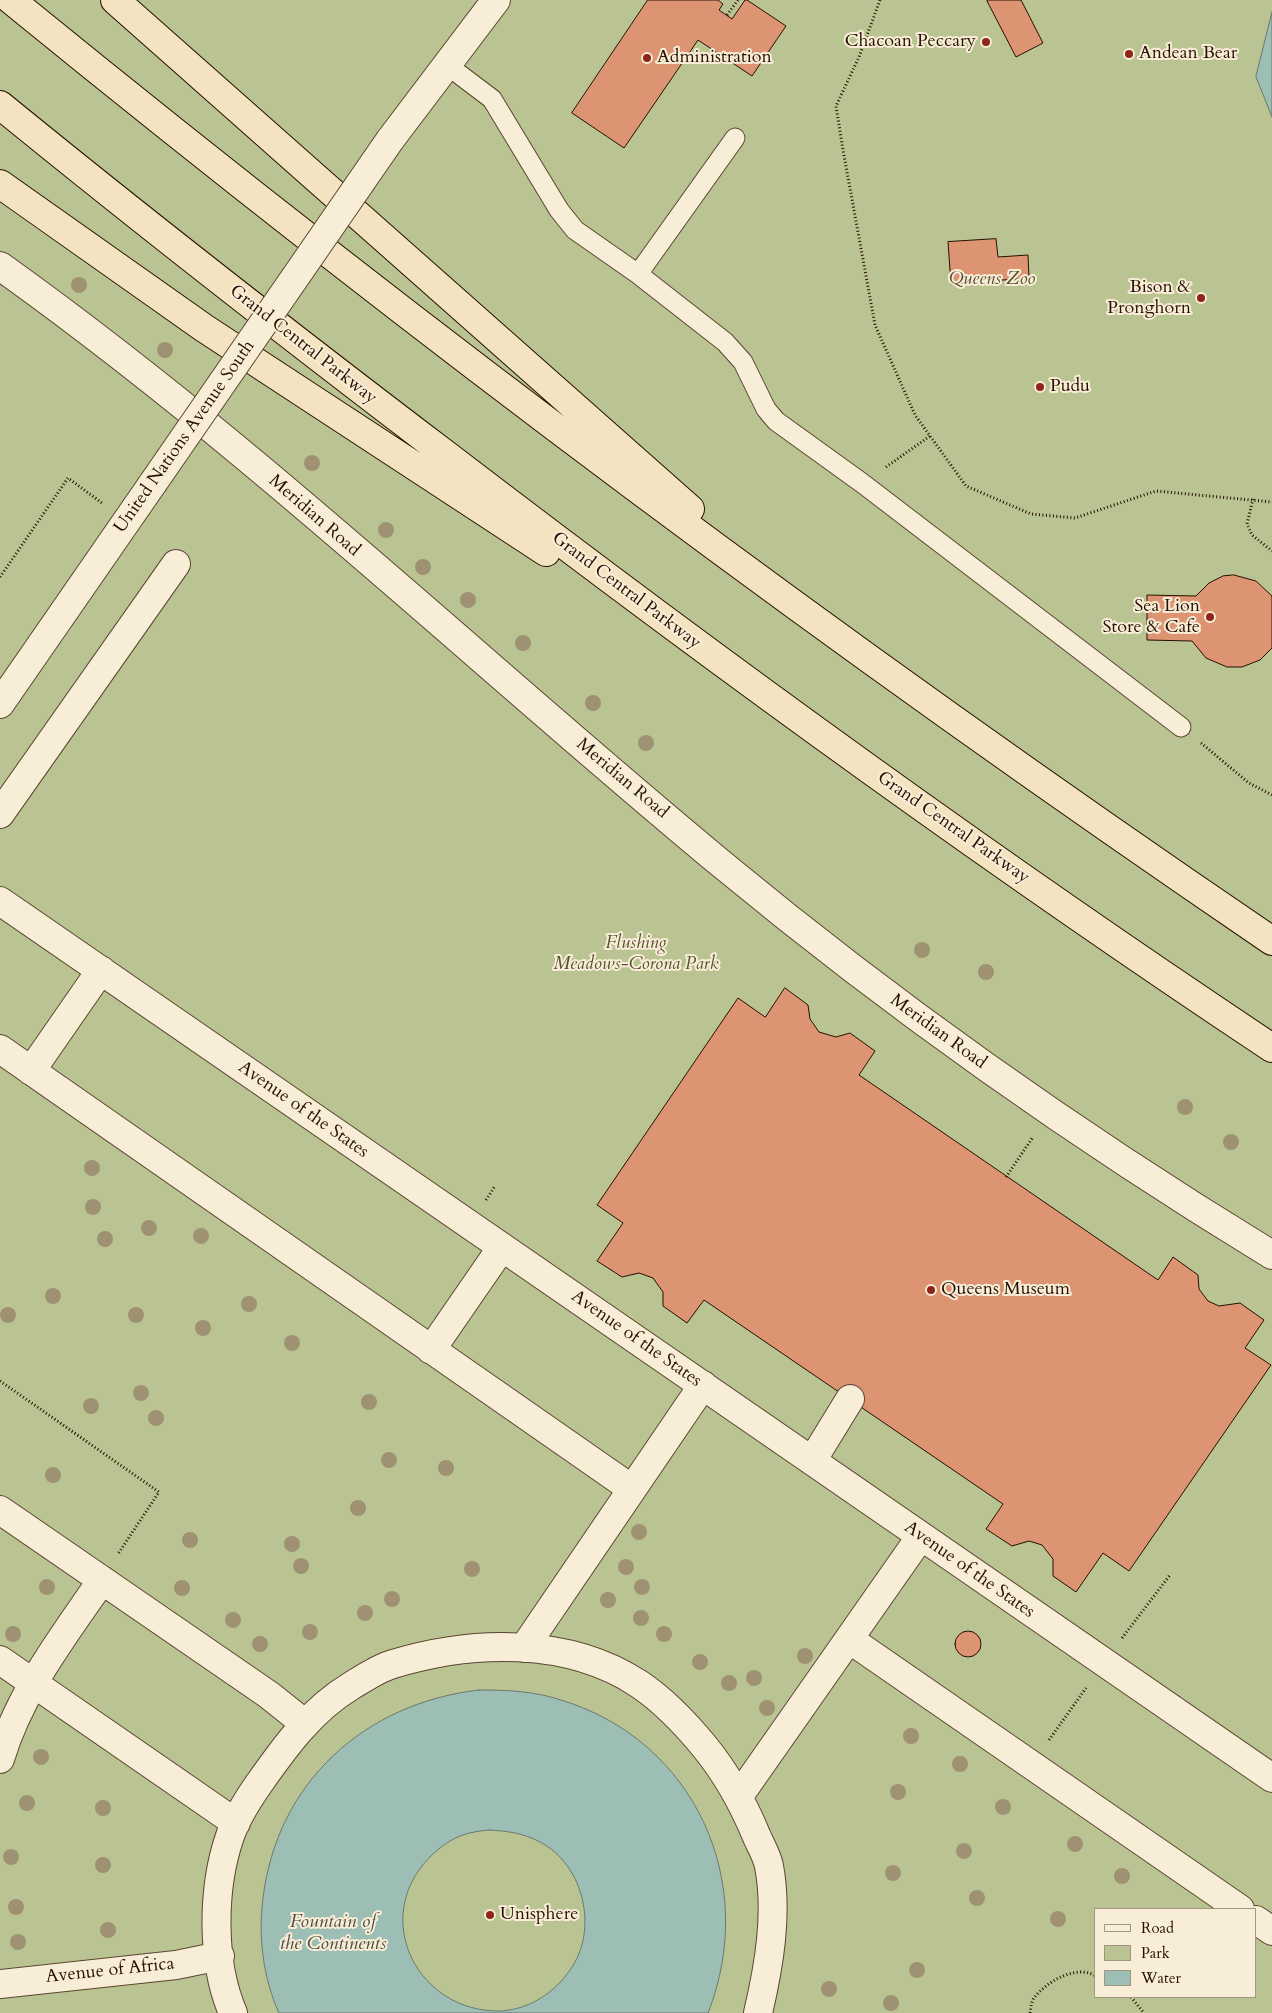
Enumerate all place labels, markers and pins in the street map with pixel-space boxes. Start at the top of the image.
place label: Chacoan Peccary [845,31,976,53]
marker: Chacoan Peccary [980,36,992,48]
place label: Andean Bear [1139,43,1237,65]
place label: Administration [657,47,772,69]
marker: Andean Bear [1123,48,1135,60]
marker: Administration [641,52,653,64]
place label: Bison & Pronghorn [1107,277,1191,320]
marker: Bison & Pronghorn [1195,292,1207,304]
place label: Pudu [1050,376,1090,398]
marker: Pudu [1034,381,1046,393]
place label: Sea Lion Store & Cafe [1103,596,1200,638]
marker: Sea Lion Store & Cafe [1204,611,1216,623]
place label: Queens Museum [941,1279,1070,1301]
marker: Queens Museum [925,1284,937,1296]
place label: Unisphere [500,1904,578,1926]
marker: Unisphere [484,1909,496,1921]

